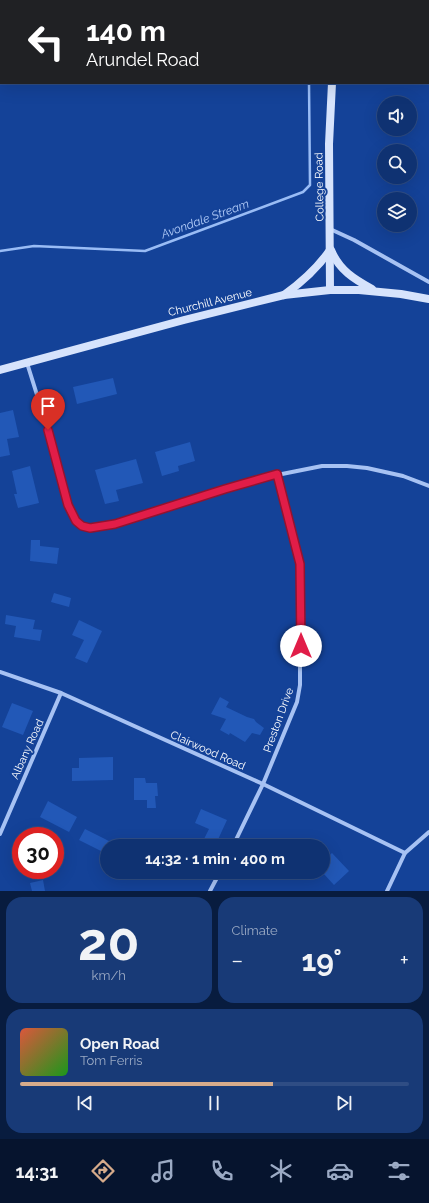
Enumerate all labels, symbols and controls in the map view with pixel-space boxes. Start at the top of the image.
text: 140 m [86,15,166,48]
icon: left [20,16,72,68]
text: Arundel Road [86,49,200,70]
map controls [377,96,417,232]
button: sound [377,96,417,136]
button: search [377,144,417,184]
street label: College Road [312,152,327,222]
button: layers [377,192,417,232]
water label: Avondale Stream [158,197,251,242]
street label: Churchill Avenue [167,286,254,319]
pin [31,389,65,430]
icon: arrive [37,395,59,417]
position arrow [280,625,322,667]
street label: Preston Drive [261,686,296,754]
street label: Albany Road [8,717,47,781]
street label: Clairwood Road [168,728,247,773]
speed limit sign: 30 [12,827,64,879]
text: 14:32 · 1 min · 400 m [145,850,285,868]
text: 20 [78,911,139,972]
text: Climate [232,923,278,938]
text: 19° [302,943,342,978]
text: − [232,947,243,973]
text: + [400,947,409,973]
text: km/h [92,968,126,983]
text: Open Road [80,1035,160,1053]
text: Tom Ferris [80,1053,143,1068]
icon: previous [74,1092,96,1114]
icon: pause [203,1092,225,1114]
icon: next [333,1092,355,1114]
icon: directions [89,1157,117,1185]
icon: music [149,1157,177,1185]
icon: phone [208,1157,236,1185]
icon: climate [267,1157,295,1185]
icon: car [326,1157,354,1185]
icon: filters [385,1157,413,1185]
text: 14:31 [16,1161,58,1182]

